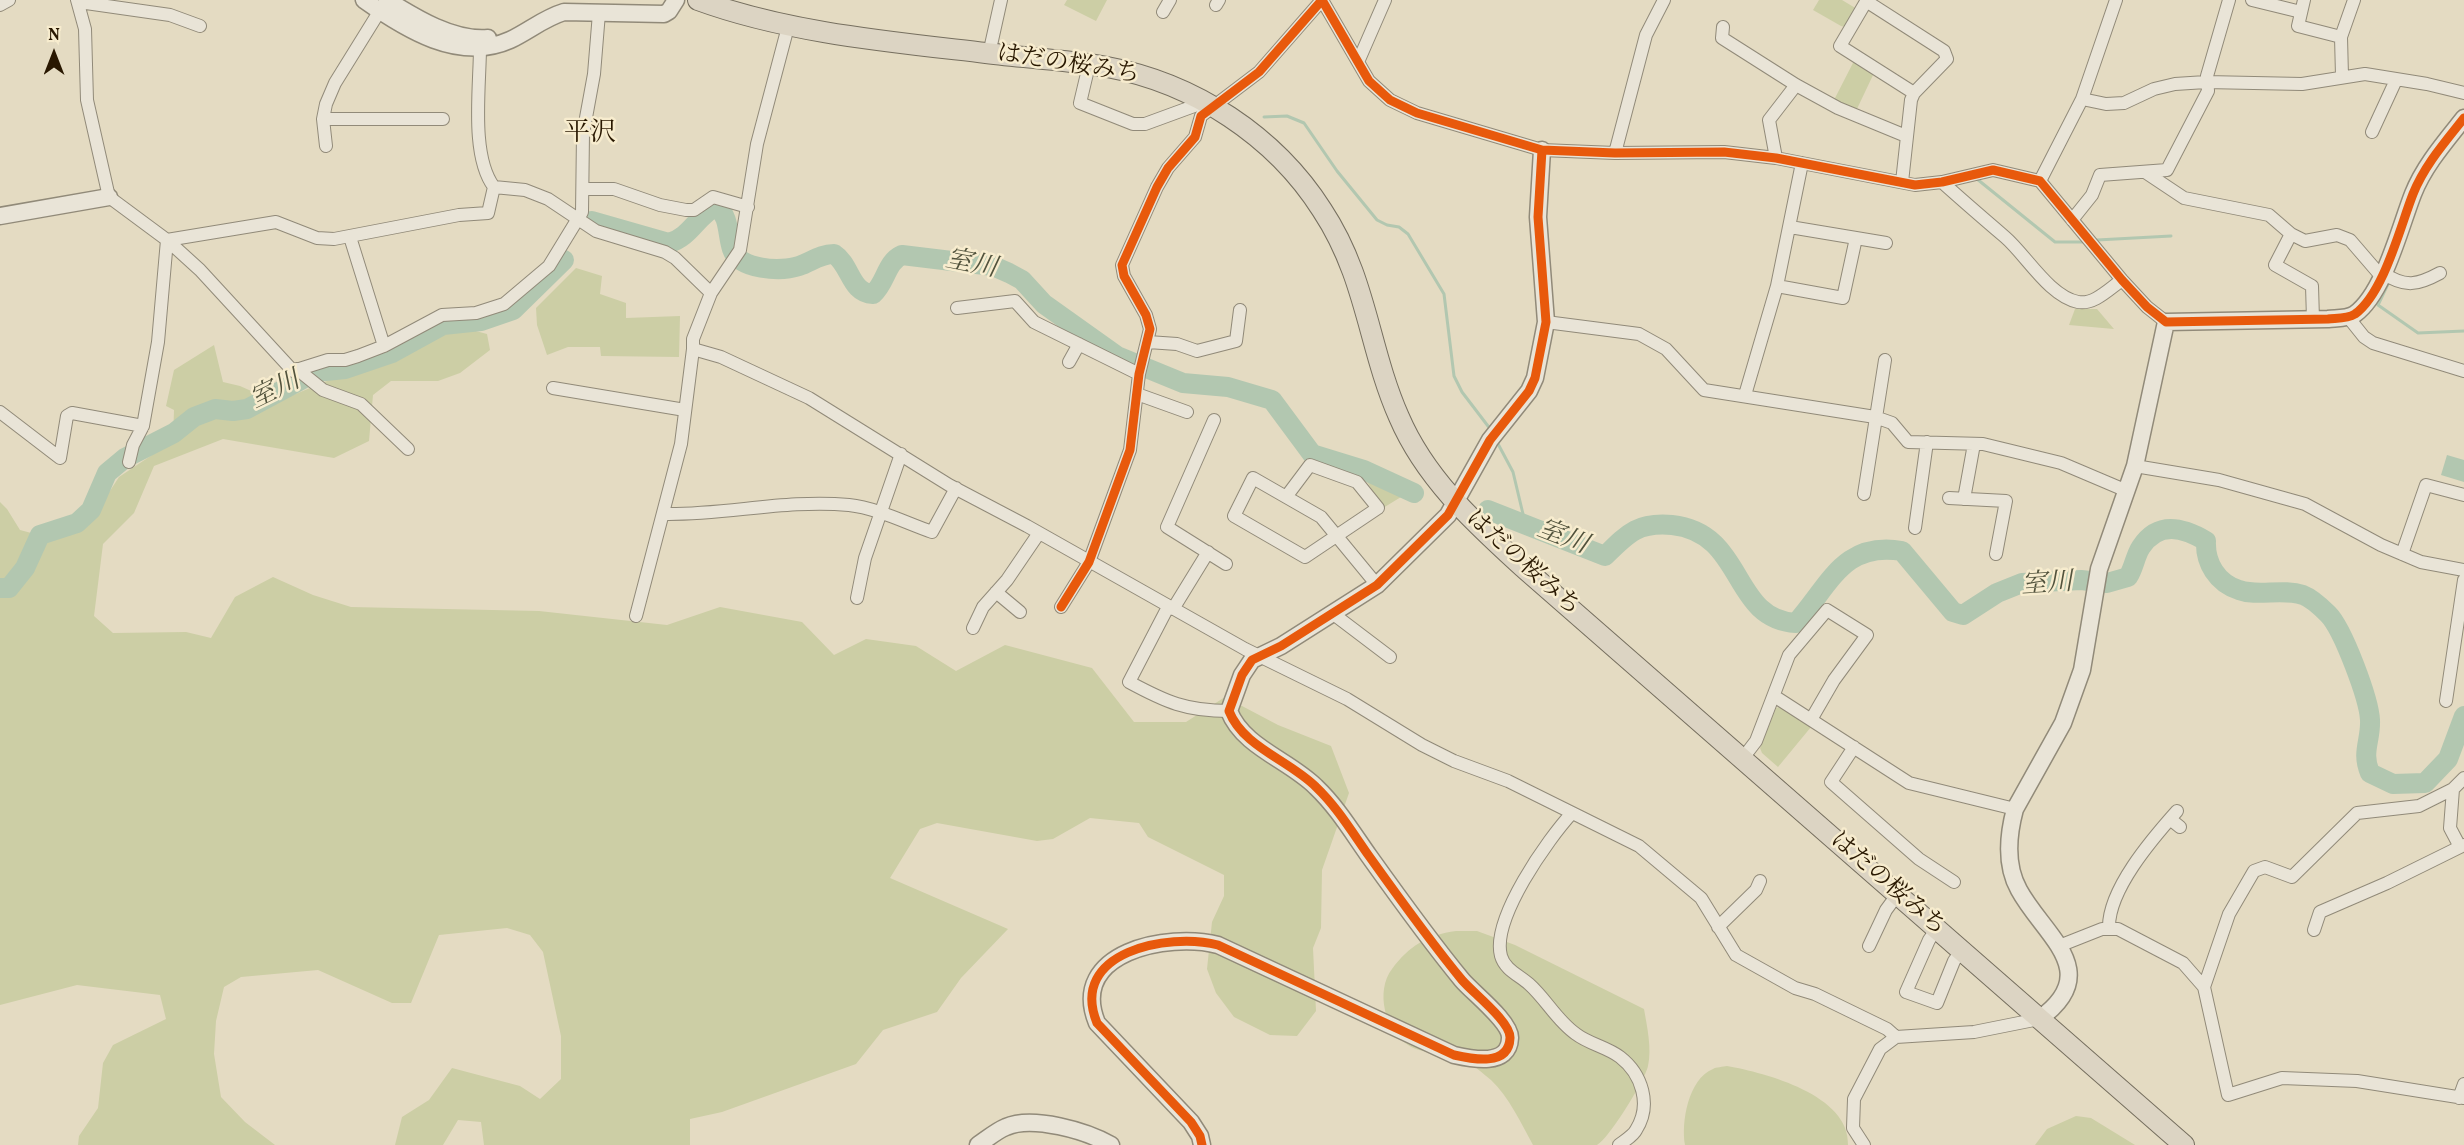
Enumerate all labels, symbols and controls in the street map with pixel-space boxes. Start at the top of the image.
north arrow [24,24,84,84]
text: N [48,25,60,47]
street label: はだの桜みち [995,41,1141,91]
district label: 平沢 [564,119,616,151]
water label: 室川 [943,246,999,286]
water label: 室川 [246,367,306,417]
street label: はだの桜みち [1459,505,1585,623]
water label: 室川 [1532,515,1592,563]
water label: 室川 [2020,569,2074,603]
street label: はだの桜みち [1823,827,1951,943]

